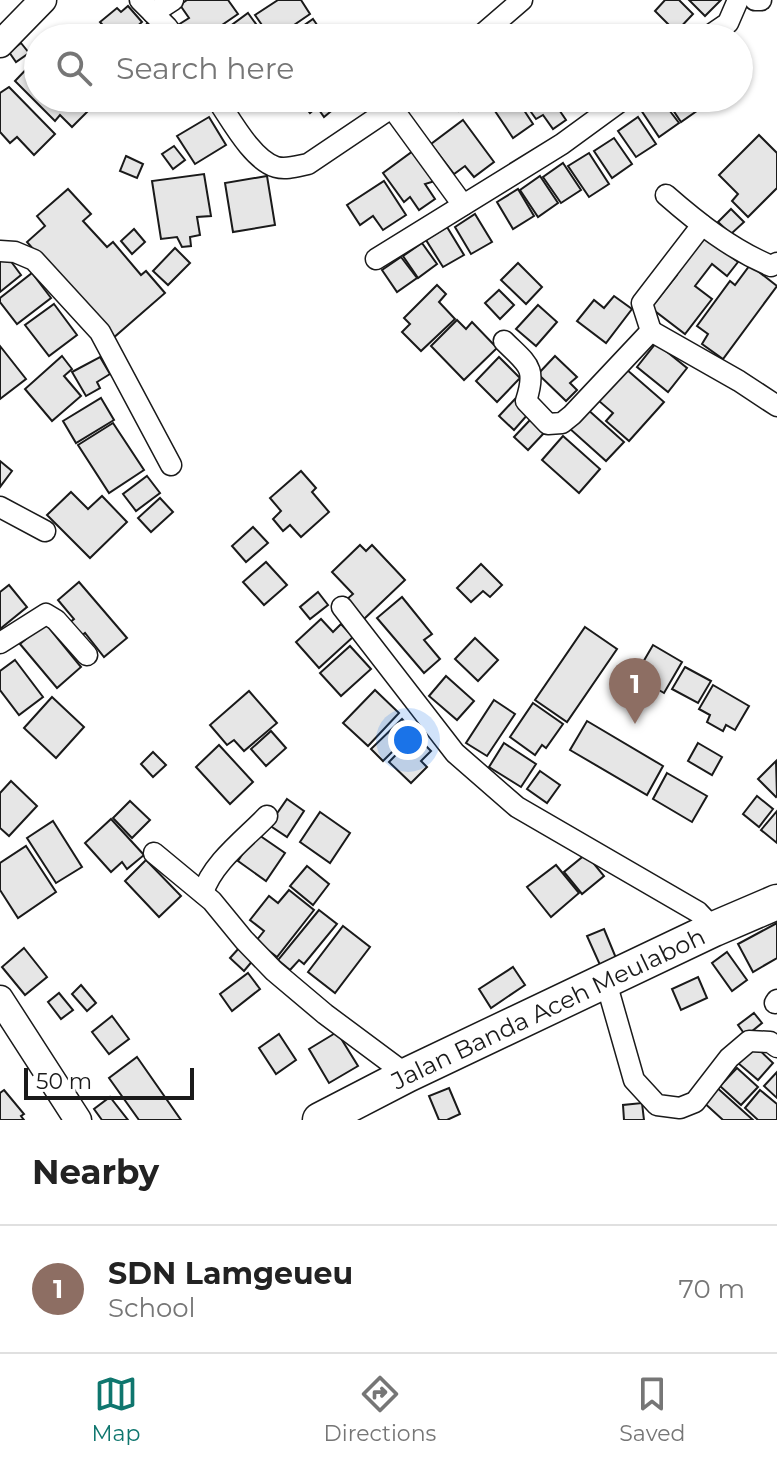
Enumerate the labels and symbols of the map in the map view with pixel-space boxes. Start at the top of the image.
pin: 1 [609,658,661,724]
your location [388,720,428,760]
street label: Jalan Banda Aceh Meulaboh [385,921,709,1096]
scale bar [24,1064,194,1100]

